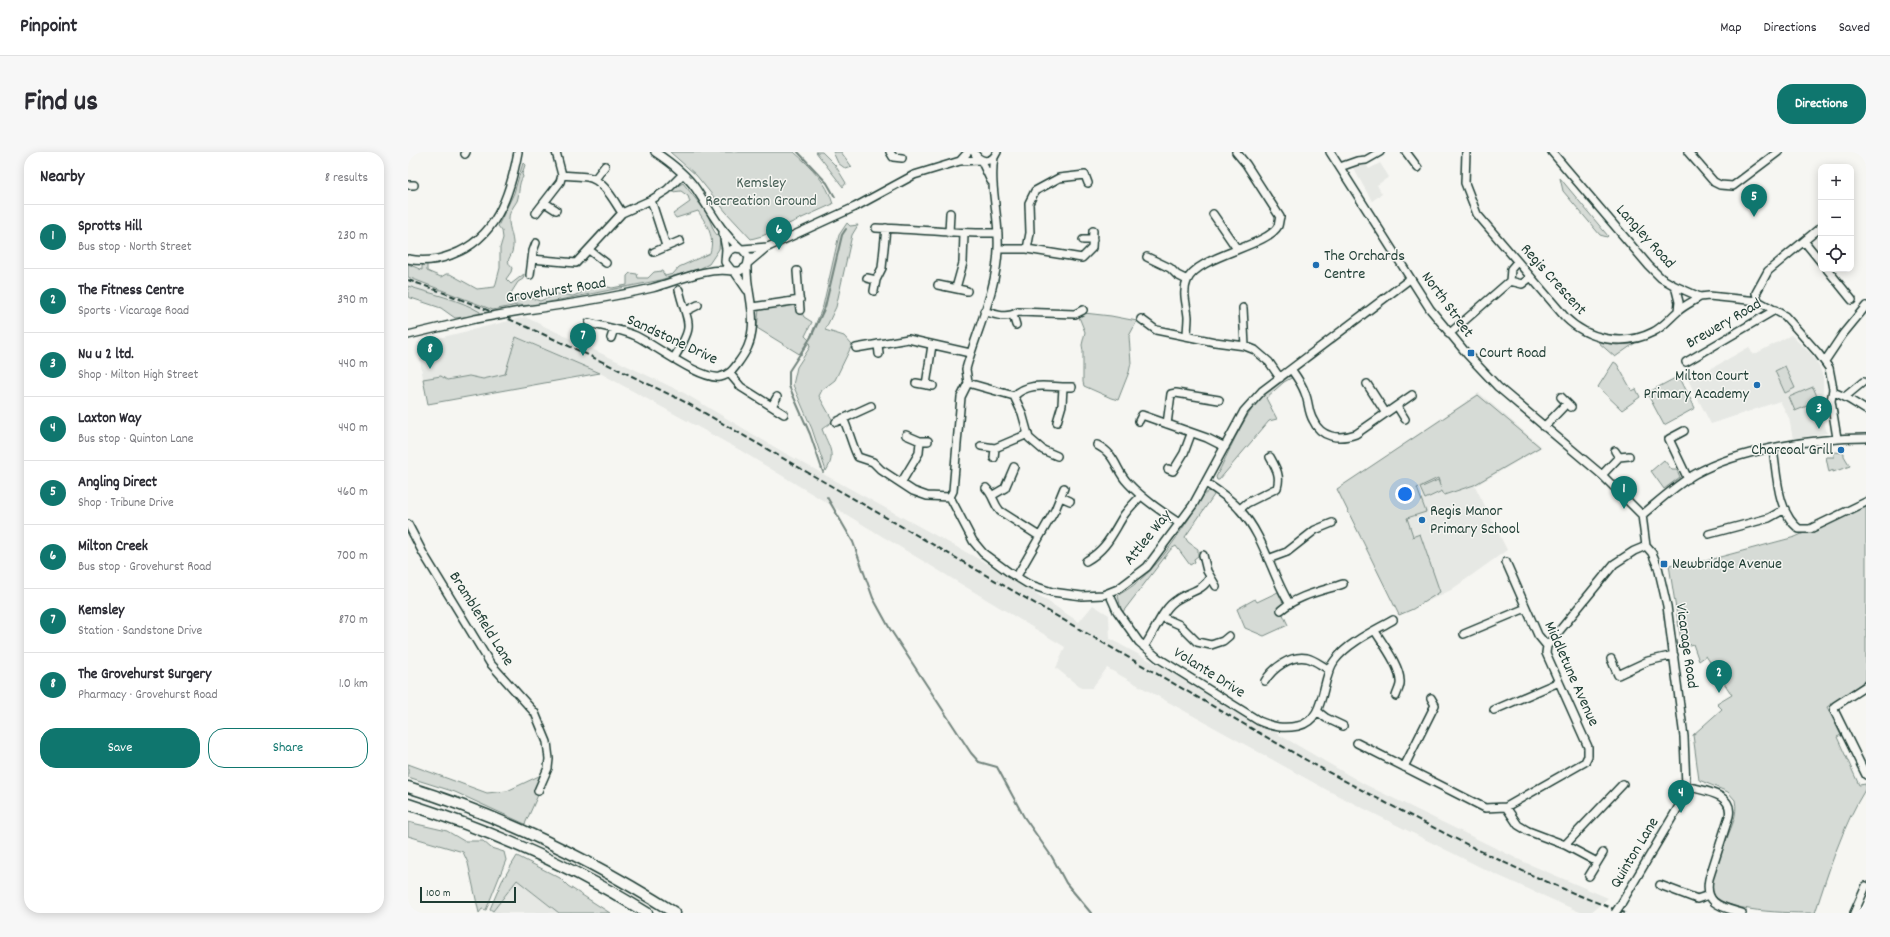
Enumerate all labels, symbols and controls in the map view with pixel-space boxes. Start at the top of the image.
text: Pinpoint [20,14,77,41]
text: Map [1720,18,1742,38]
text: Directions [1764,18,1817,38]
text: Saved [1839,18,1870,38]
text: Find us [24,84,98,124]
button: Directions [1777,84,1866,124]
map controls [1818,164,1854,272]
button: + [1818,164,1854,200]
text: Nearby [40,166,84,190]
text: 8 results [325,169,368,188]
park label: Kemsley Recreation Ground [705,172,817,213]
pin: 5 [1741,184,1767,217]
street label: Langley Road [1610,200,1680,274]
button: − [1818,200,1854,236]
text: Sprotts Hill [78,216,142,238]
pin: 6 [766,217,792,250]
text: 1 [52,227,54,246]
text: 230 m [338,227,368,246]
button: locate [1818,236,1854,272]
text: Bus stop · North Street [78,238,192,257]
street label: Regis Crescent [1514,239,1592,321]
place label: The Orchards Centre [1324,245,1405,286]
marker: The Orchards Centre [1311,260,1321,270]
street label: North Street [1415,267,1479,343]
street label: Grovehurst Road [504,272,608,310]
text: The Fitness Centre [78,280,184,302]
text: 2 [50,291,56,310]
text: 390 m [337,291,368,310]
street label: Brewery Road [1682,293,1766,355]
text: Sports · Vicarage Road [78,302,189,321]
street label: Sandstone Drive [623,309,721,371]
pin: 7 [570,323,596,356]
pin: 8 [417,336,443,369]
place label: Court Road [1479,342,1546,365]
text: Nu u 2 ltd. [78,344,134,366]
marker: Court Road [1466,348,1476,358]
text: 3 [50,355,56,374]
text: 440 m [338,355,368,374]
place label: Milton Court Primary Academy [1644,365,1750,406]
text: Shop · Milton High Street [78,366,198,385]
marker: Milton Court Primary Academy [1752,380,1762,390]
pin: 3 [1806,396,1832,429]
text: Laxton Way [78,408,141,430]
text: 4 [50,419,56,438]
text: 440 m [338,419,368,438]
text: Bus stop · Quinton Lane [78,430,193,449]
place label: Charcoal Grill [1751,439,1833,462]
marker: Charcoal Grill [1836,445,1846,455]
text: Angling Direct [78,472,157,494]
pin: 1 [1611,476,1637,509]
text: 5 [50,483,56,502]
text: 460 m [337,483,368,502]
your location [1395,484,1415,504]
text: Shop · Tribune Drive [78,494,174,513]
place label: Regis Manor Primary School [1430,500,1520,541]
street label: Attlee Way [1119,505,1178,571]
marker: Regis Manor Primary School [1417,515,1427,525]
text: Milton Creek [78,536,148,558]
text: 6 [50,547,56,566]
text: 700 m [337,547,368,566]
place label: Newbridge Avenue [1672,553,1782,576]
text: Bus stop · Grovehurst Road [78,558,211,577]
marker: Newbridge Avenue [1659,559,1669,569]
street label: Bramblefield Lane [443,567,519,671]
text: Kemsley [78,600,124,622]
street label: Vicarage Road [1669,602,1703,690]
text: 7 [51,611,55,630]
text: 870 m [339,611,368,630]
street label: Middletune Avenue [1538,618,1604,730]
text: Station · Sandstone Drive [78,622,202,641]
street label: Volante Drive [1169,642,1249,704]
pin: 2 [1706,660,1732,693]
text: The Grovehurst Surgery [78,664,211,686]
text: 8 [50,675,56,694]
text: 1.0 km [339,675,368,694]
text: Pharmacy · Grovehurst Road [78,686,217,705]
button: Save [40,728,200,768]
button: Share [208,728,368,768]
pin: 4 [1668,780,1694,813]
street label: Quinton Lane [1605,813,1665,893]
scale bar [420,885,516,904]
text: 100 m [426,886,450,902]

